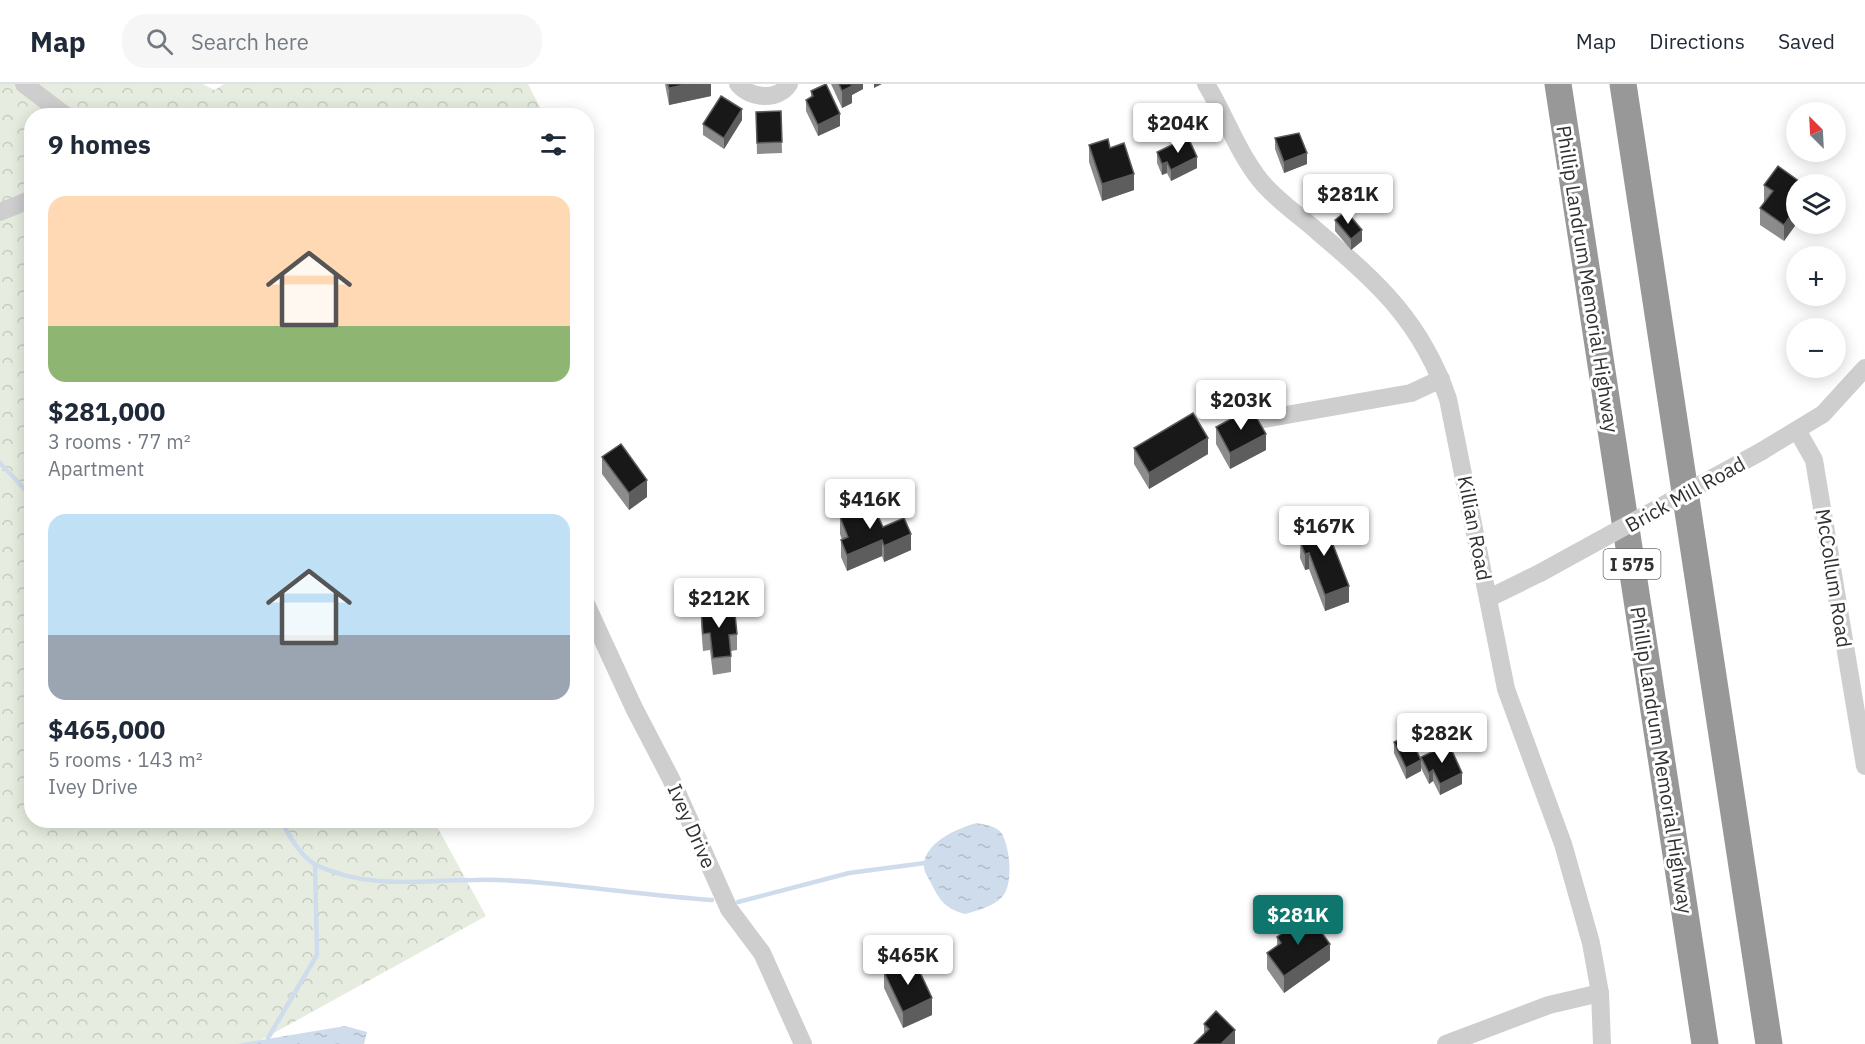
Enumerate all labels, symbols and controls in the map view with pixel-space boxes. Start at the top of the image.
search box [122,14,542,68]
text: Map [30,23,86,60]
icon: search [143,25,176,58]
text: Search here [191,27,309,56]
text: Map [1576,27,1616,55]
text: Directions [1649,27,1745,55]
text: Saved [1778,27,1835,55]
north arrow [1786,102,1846,162]
map controls [1786,102,1846,378]
pin: $204K [1136,103,1220,154]
text: $204K [1147,109,1209,136]
street label: Phillip Landrum Memorial Highway [1550,123,1626,435]
text: 9 homes [48,127,151,161]
icon: filters [537,128,570,161]
pin: $281K [1306,174,1390,225]
button: layers [1786,174,1846,234]
text: $281K [1317,180,1379,207]
icon: home [255,235,363,343]
button: + [1786,246,1846,306]
button: − [1786,318,1846,378]
pin: $203K [1199,380,1283,431]
text: $203K [1210,386,1272,413]
text: $281,000 [48,394,165,428]
text: 3 rooms · 77 m² [48,428,191,455]
street label: Brick Mill Road [1620,450,1750,538]
text: Apartment [48,455,144,482]
street label: Killian Road [1452,473,1498,583]
pin: $416K [828,479,912,530]
text: $416K [839,485,901,512]
pin: $167K [1282,506,1366,557]
street label: McCollum Road [1810,507,1858,649]
text: $167K [1293,512,1355,539]
road number: I 575 [1604,549,1660,579]
icon: home [255,553,363,661]
pin: $212K [677,578,761,629]
text: $212K [688,584,750,611]
street label: Phillip Landrum Memorial Highway [1624,604,1700,916]
text: $465,000 [48,712,165,746]
pin: $282K [1400,713,1484,764]
text: $282K [1411,719,1473,746]
text: 5 rooms · 143 m² [48,746,203,773]
text: Ivey Drive [48,773,138,800]
street label: Ivey Drive [661,780,723,872]
pin: $281K [1256,895,1340,946]
text: $281K [1267,901,1329,928]
pin: $465K [866,935,950,986]
text: $465K [877,941,939,968]

